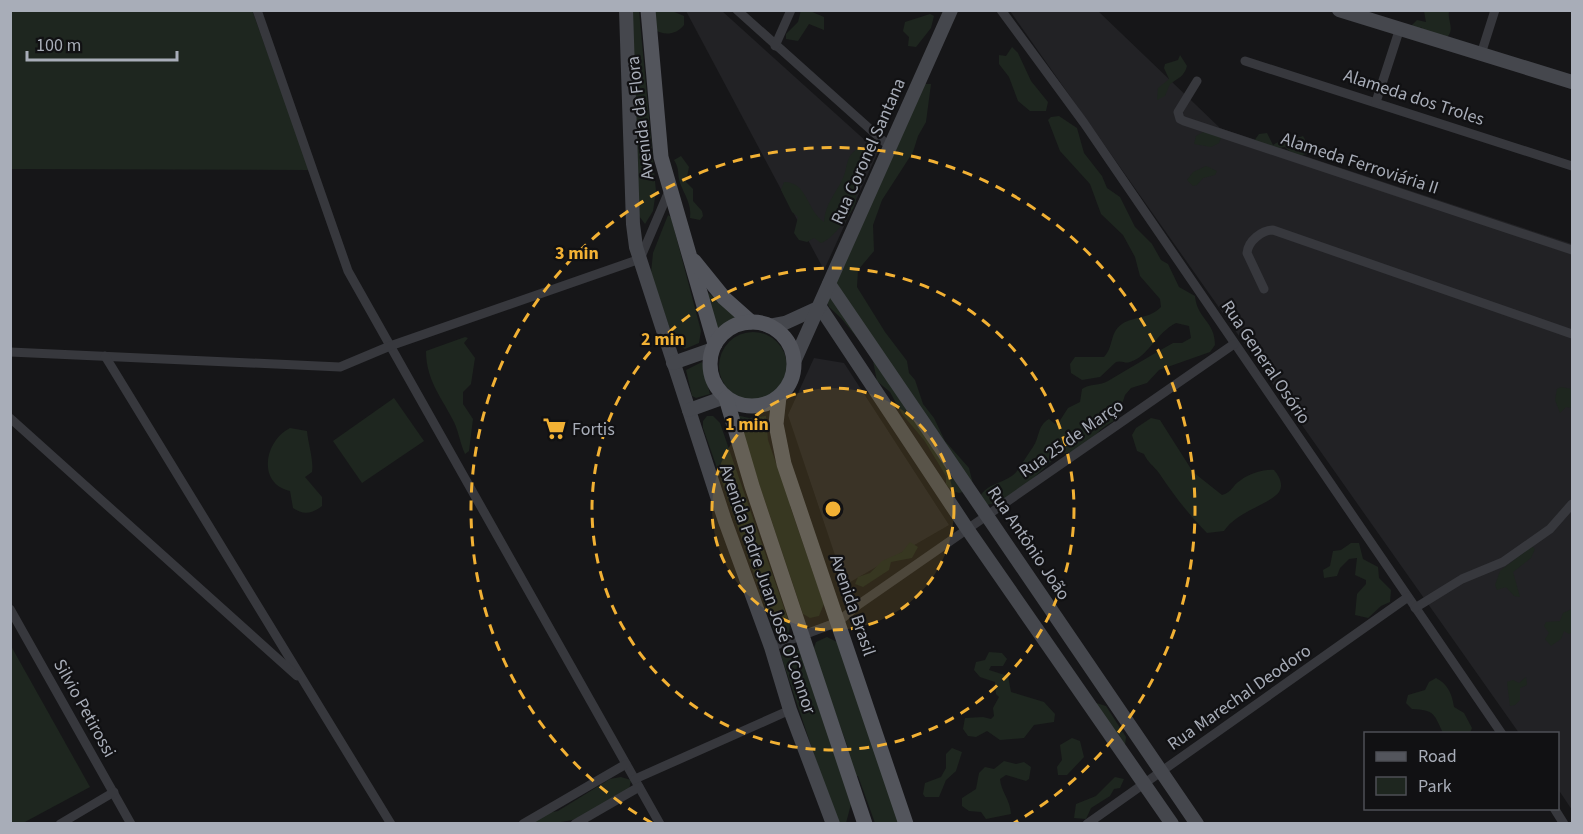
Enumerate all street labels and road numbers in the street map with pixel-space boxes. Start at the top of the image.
street label: Avenida da Flora [620,55,660,181]
street label: Alameda dos Troles [1340,63,1487,132]
street label: Rua Coronel Santana [825,74,912,228]
street label: Alameda Ferroviária II [1278,126,1442,201]
street label: Rua General Osório [1215,295,1316,429]
street label: Rua 25 de Março [1014,393,1129,484]
street label: Avenida Padre Juan José O'Connor [713,461,822,718]
street label: Rua Antônio João [981,481,1076,605]
street label: Avenida Brasil [823,551,882,659]
street label: Rua Marechal Deodoro [1162,638,1316,757]
street label: Silvio Petirossi [47,654,122,762]

